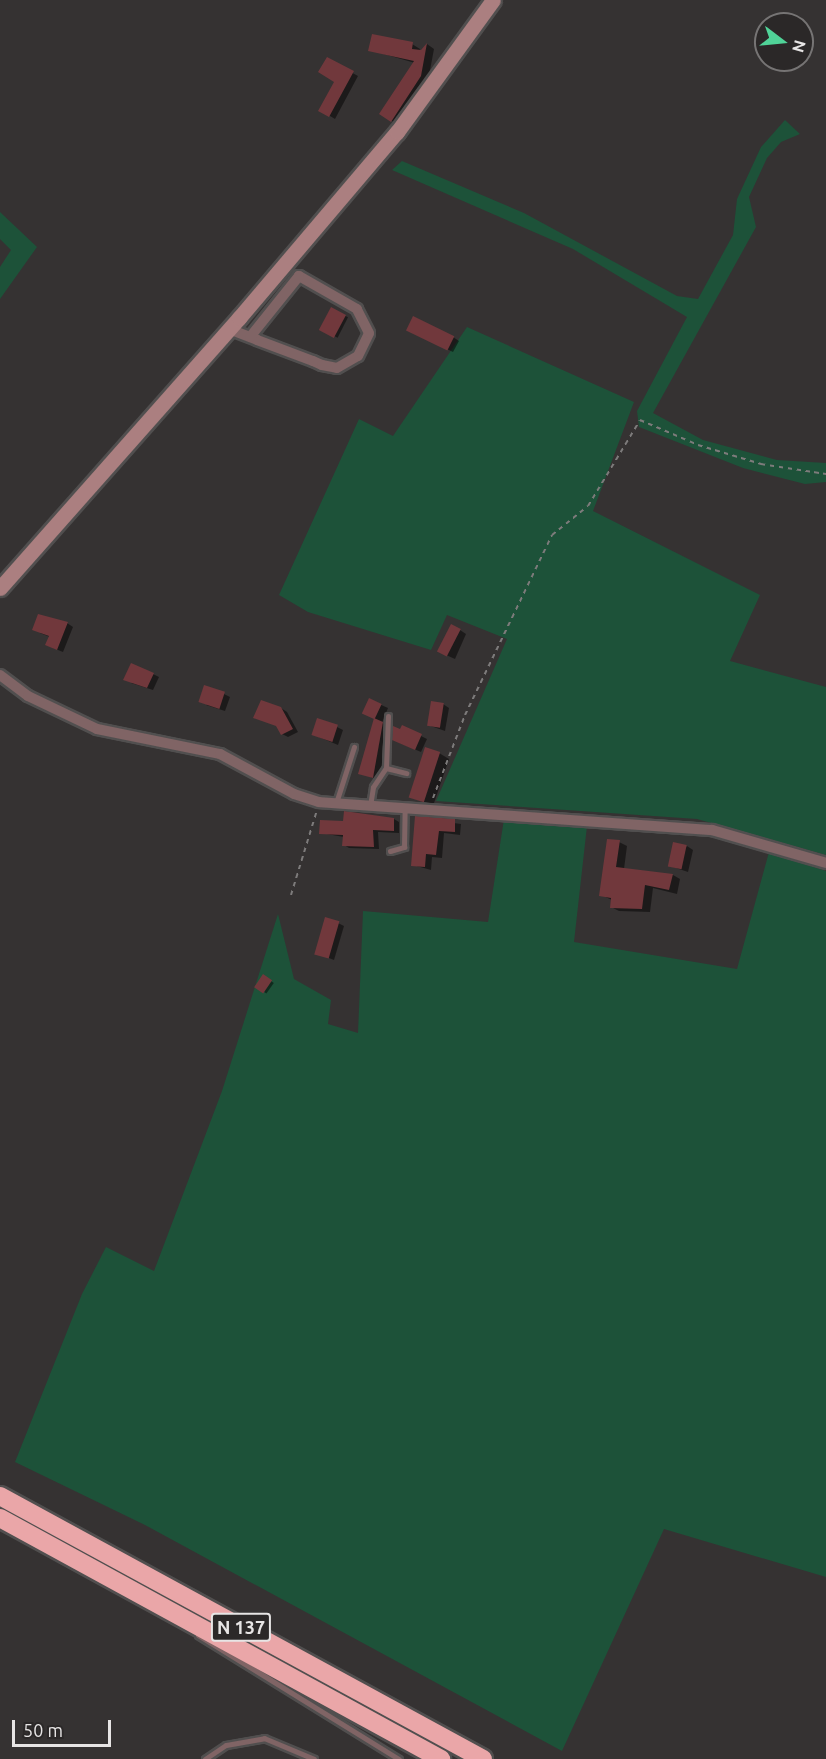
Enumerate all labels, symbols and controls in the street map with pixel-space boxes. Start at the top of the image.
north arrow [754,12,814,72]
text: N [789,38,810,55]
road number: N 137 [210,1612,272,1642]
scale bar [15,1708,114,1746]
text: 50 m [23,1720,63,1740]

